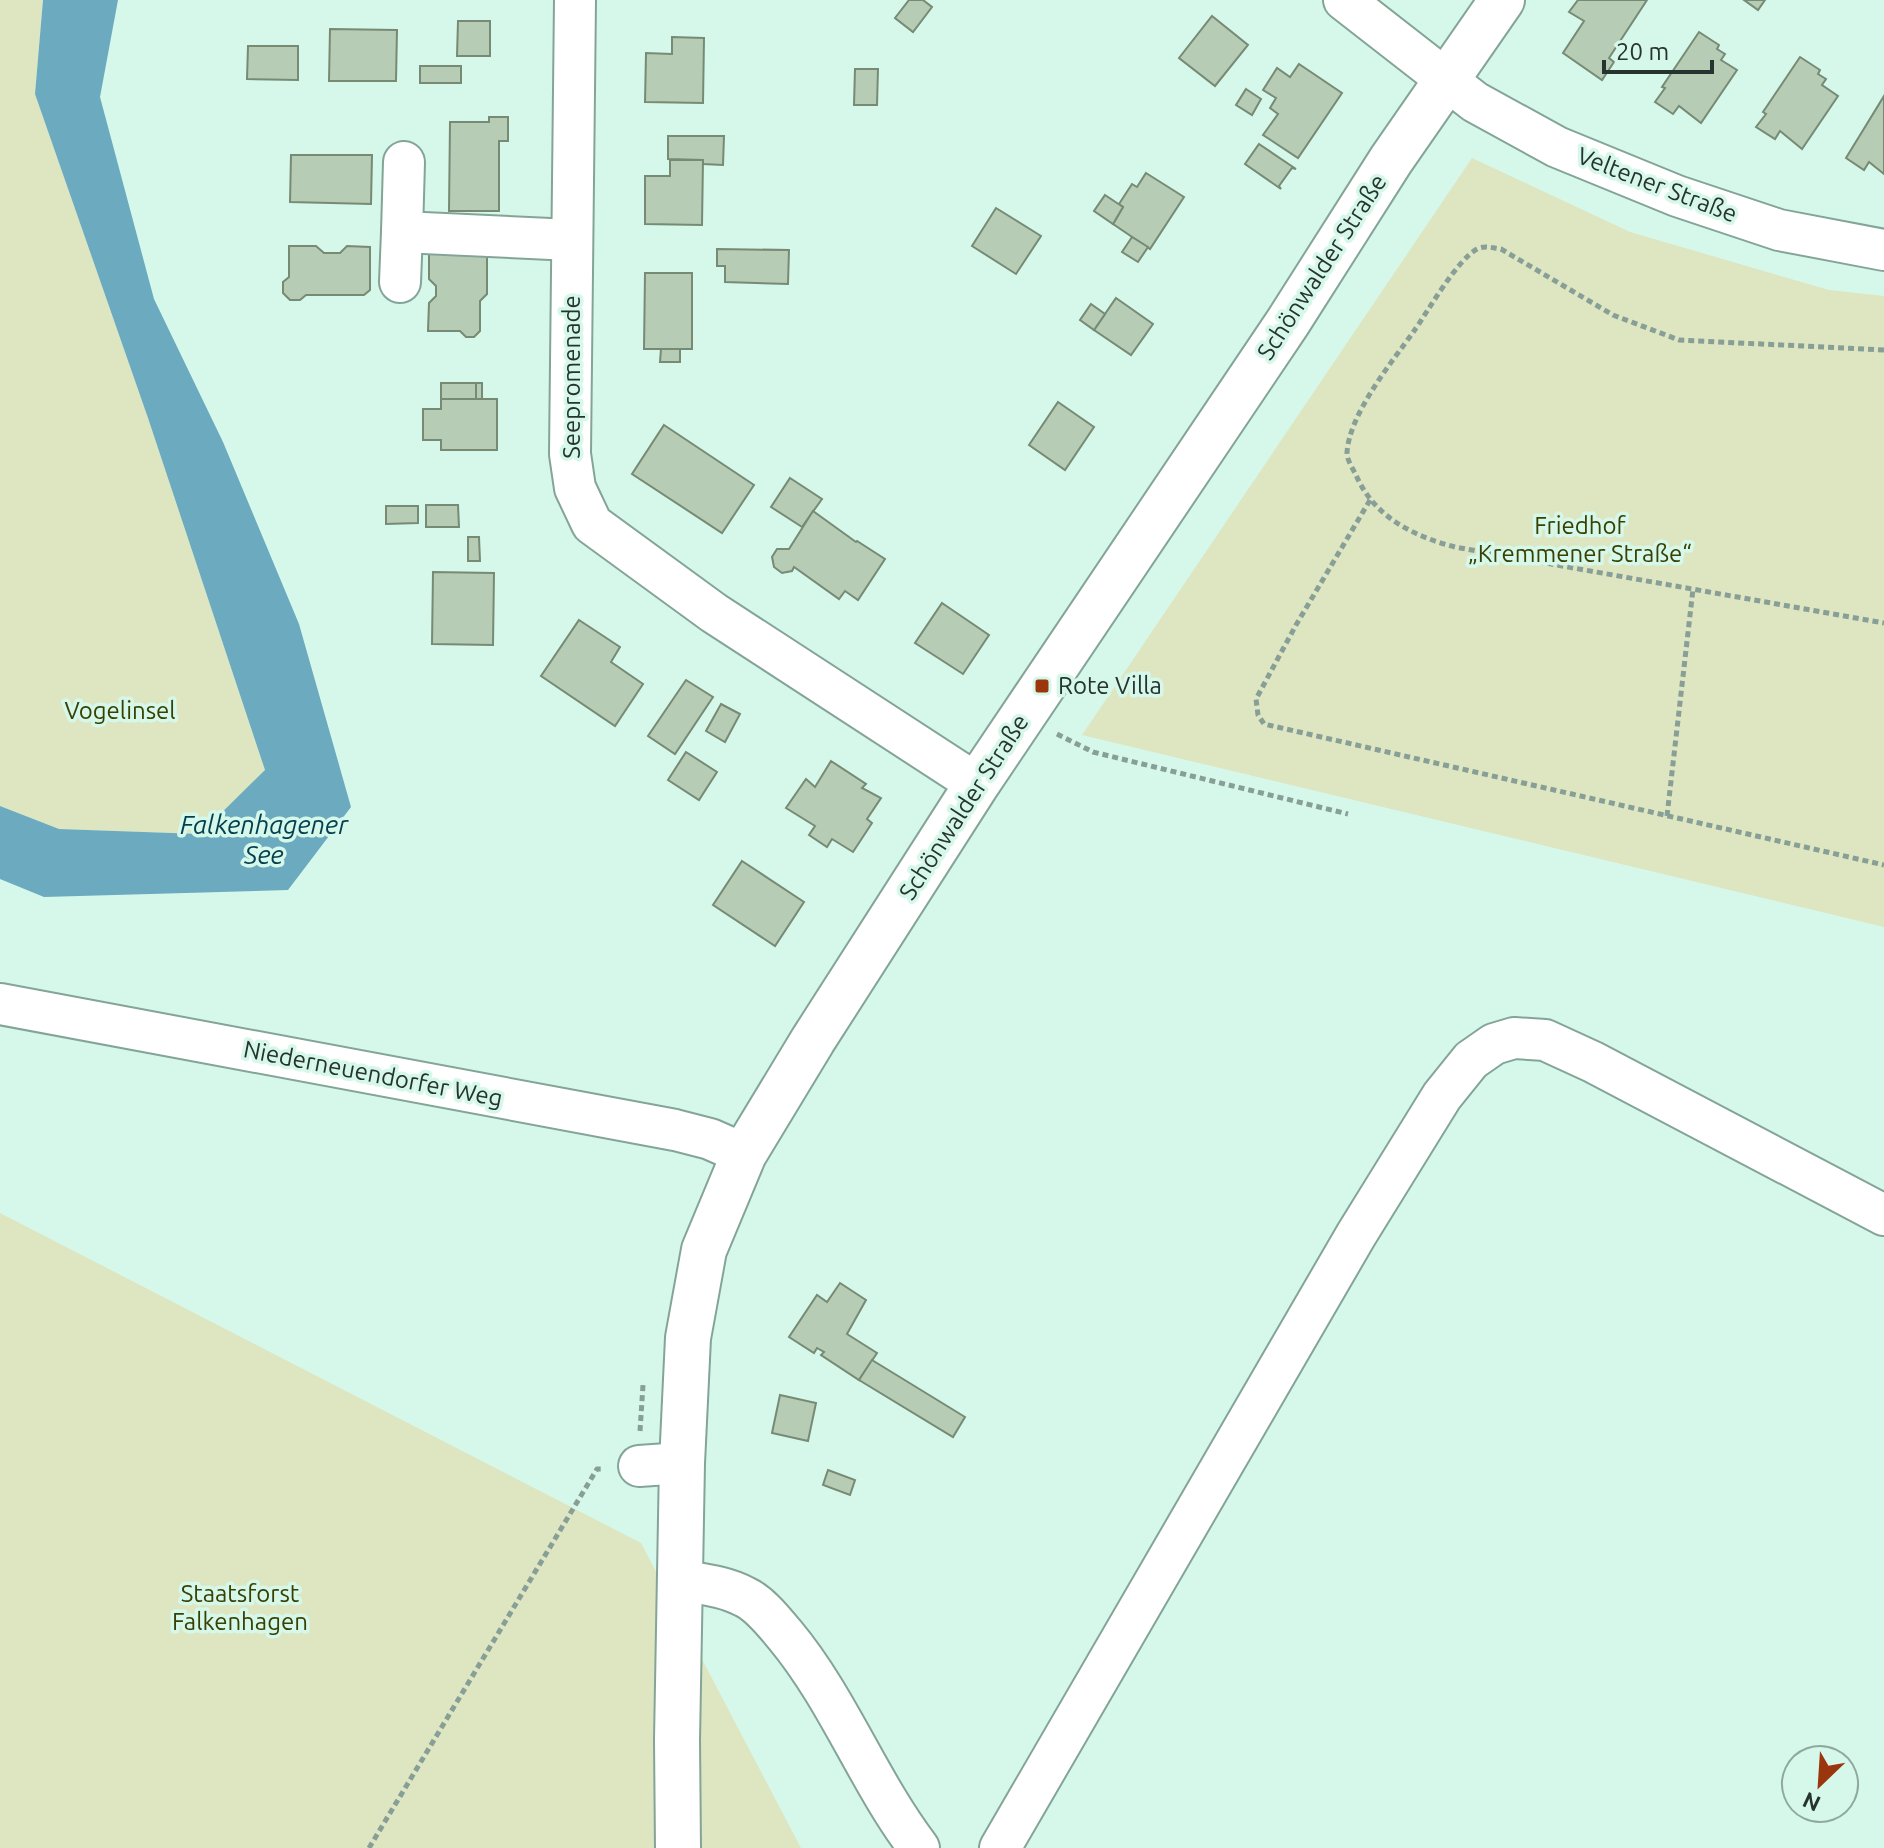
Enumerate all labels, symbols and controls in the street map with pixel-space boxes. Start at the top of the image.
scale bar [1604,24,1712,74]
text: 20 m [1616,38,1669,65]
street label: Veltener Straße [1573,142,1741,227]
street label: Schönwalder Straße [1252,169,1392,364]
street label: Seepromenade [558,295,585,459]
park label: Friedhof „Kremmener Straße“ [1468,512,1692,567]
place label: Rote Villa [1058,672,1162,699]
marker: Rote Villa [1033,677,1051,695]
park label: Vogelinsel [64,697,176,724]
street label: Schönwalder Straße [894,709,1034,904]
water label: Falkenhagener See [180,810,349,869]
street label: Niederneuendorfer Weg [241,1035,505,1112]
park label: Staatsforst Falkenhagen [172,1580,308,1635]
north arrow [1780,1744,1860,1824]
text: N [1799,1788,1824,1817]

